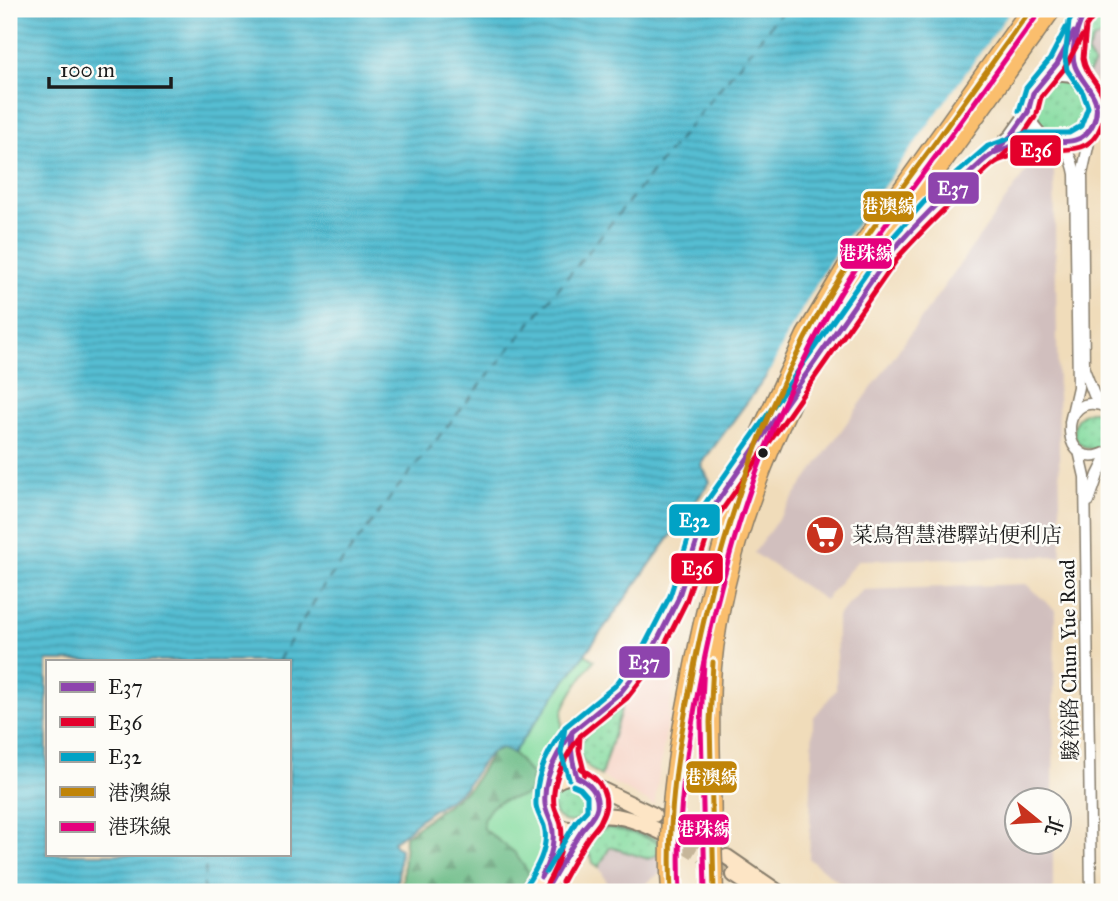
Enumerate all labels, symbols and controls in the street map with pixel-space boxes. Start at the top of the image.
scale bar [49,46,172,90]
text: 100 m [60,57,115,83]
line badge: E36 [1009,134,1062,167]
text: E36 [1021,139,1053,163]
line badge: E37 [927,171,980,205]
text: E37 [937,177,969,201]
line badge: 港澳線 [862,190,915,223]
text: 港澳線 [859,195,917,218]
line badge: 港珠線 [839,237,893,270]
text: 港珠線 [837,242,895,265]
unlabelled marker [756,446,770,460]
line badge: E32 [668,503,721,537]
text: E32 [679,509,710,533]
supermarket icon: 菜鳥智慧港驛站便利店 [804,514,846,556]
place label: 菜鳥智慧港驛站便利店 [852,522,1062,548]
line badge: E36 [670,552,724,585]
text: E36 [682,557,714,581]
street label: 駿裕路 Chun Yue Road [1054,559,1084,761]
line badge: E37 [618,645,671,679]
text: E37 [628,651,660,675]
legend [46,660,290,856]
text: E37 [108,674,143,700]
text: E36 [108,710,143,736]
text: E32 [108,744,142,770]
line badge: 港澳線 [685,760,738,794]
text: 港澳線 [682,766,740,789]
text: 港澳線 [108,780,171,806]
north arrow [1002,786,1072,856]
line badge: 港珠線 [677,813,730,846]
text: 港珠線 [108,814,171,840]
text: 北 [1040,814,1068,839]
text: 港珠線 [675,818,733,841]

